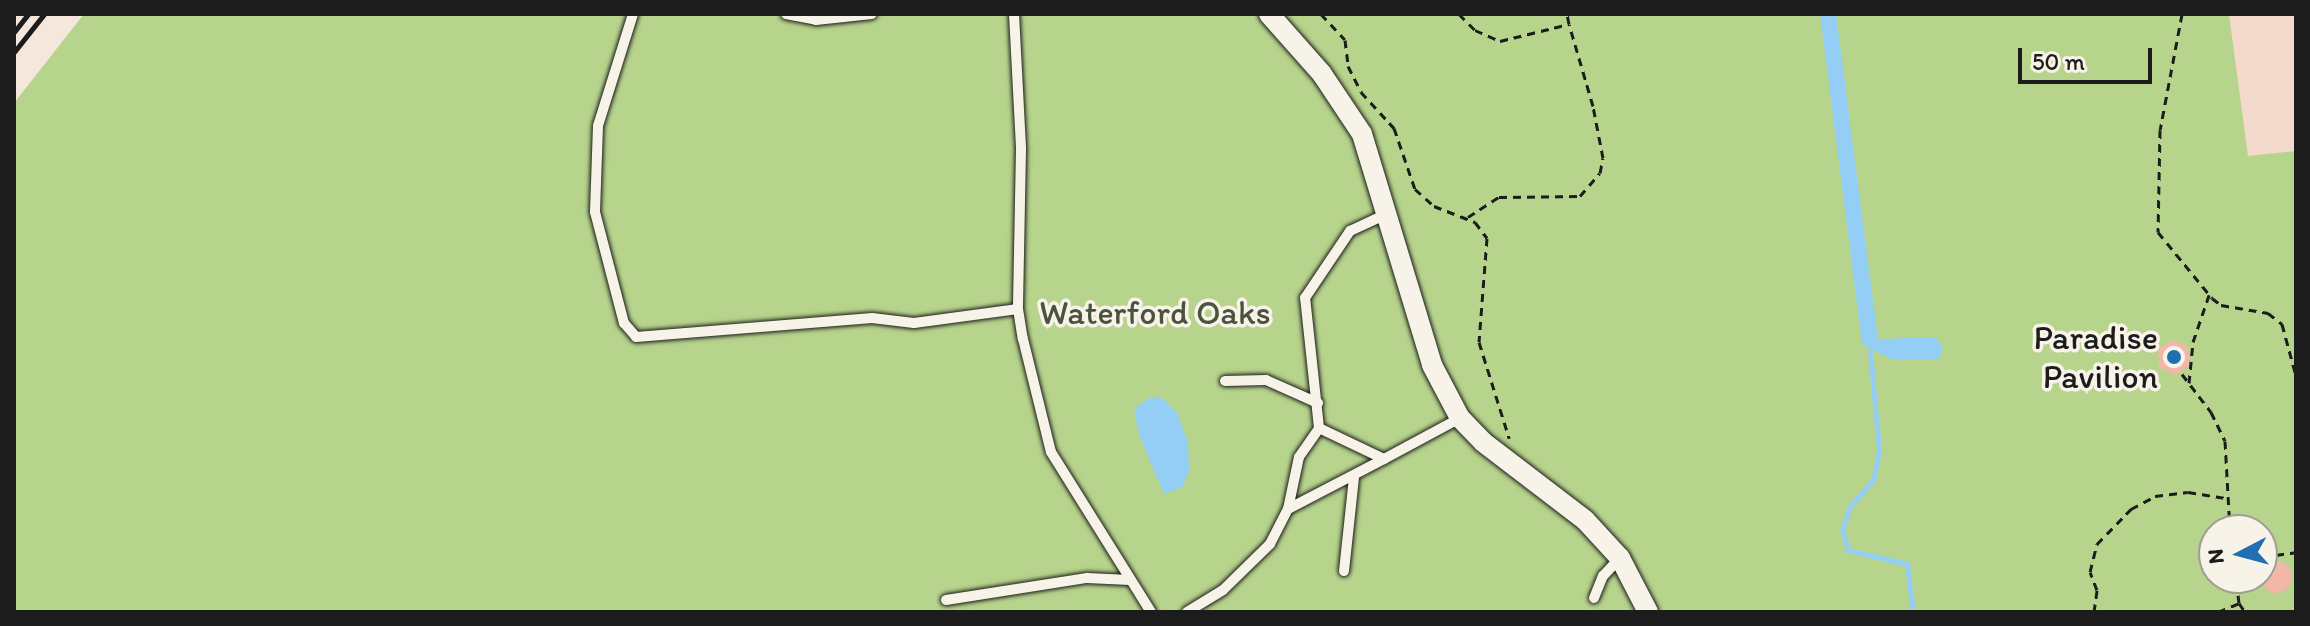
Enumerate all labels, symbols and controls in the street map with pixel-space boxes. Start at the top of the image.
scale bar [2022,32,2156,82]
text: 50 m [2032,47,2085,76]
park label: Waterford Oaks [1039,293,1271,333]
place label: Paradise Pavilion [2033,317,2158,396]
marker: Paradise Pavilion [2165,348,2183,366]
north arrow [2198,514,2278,594]
text: N [2201,548,2230,565]

